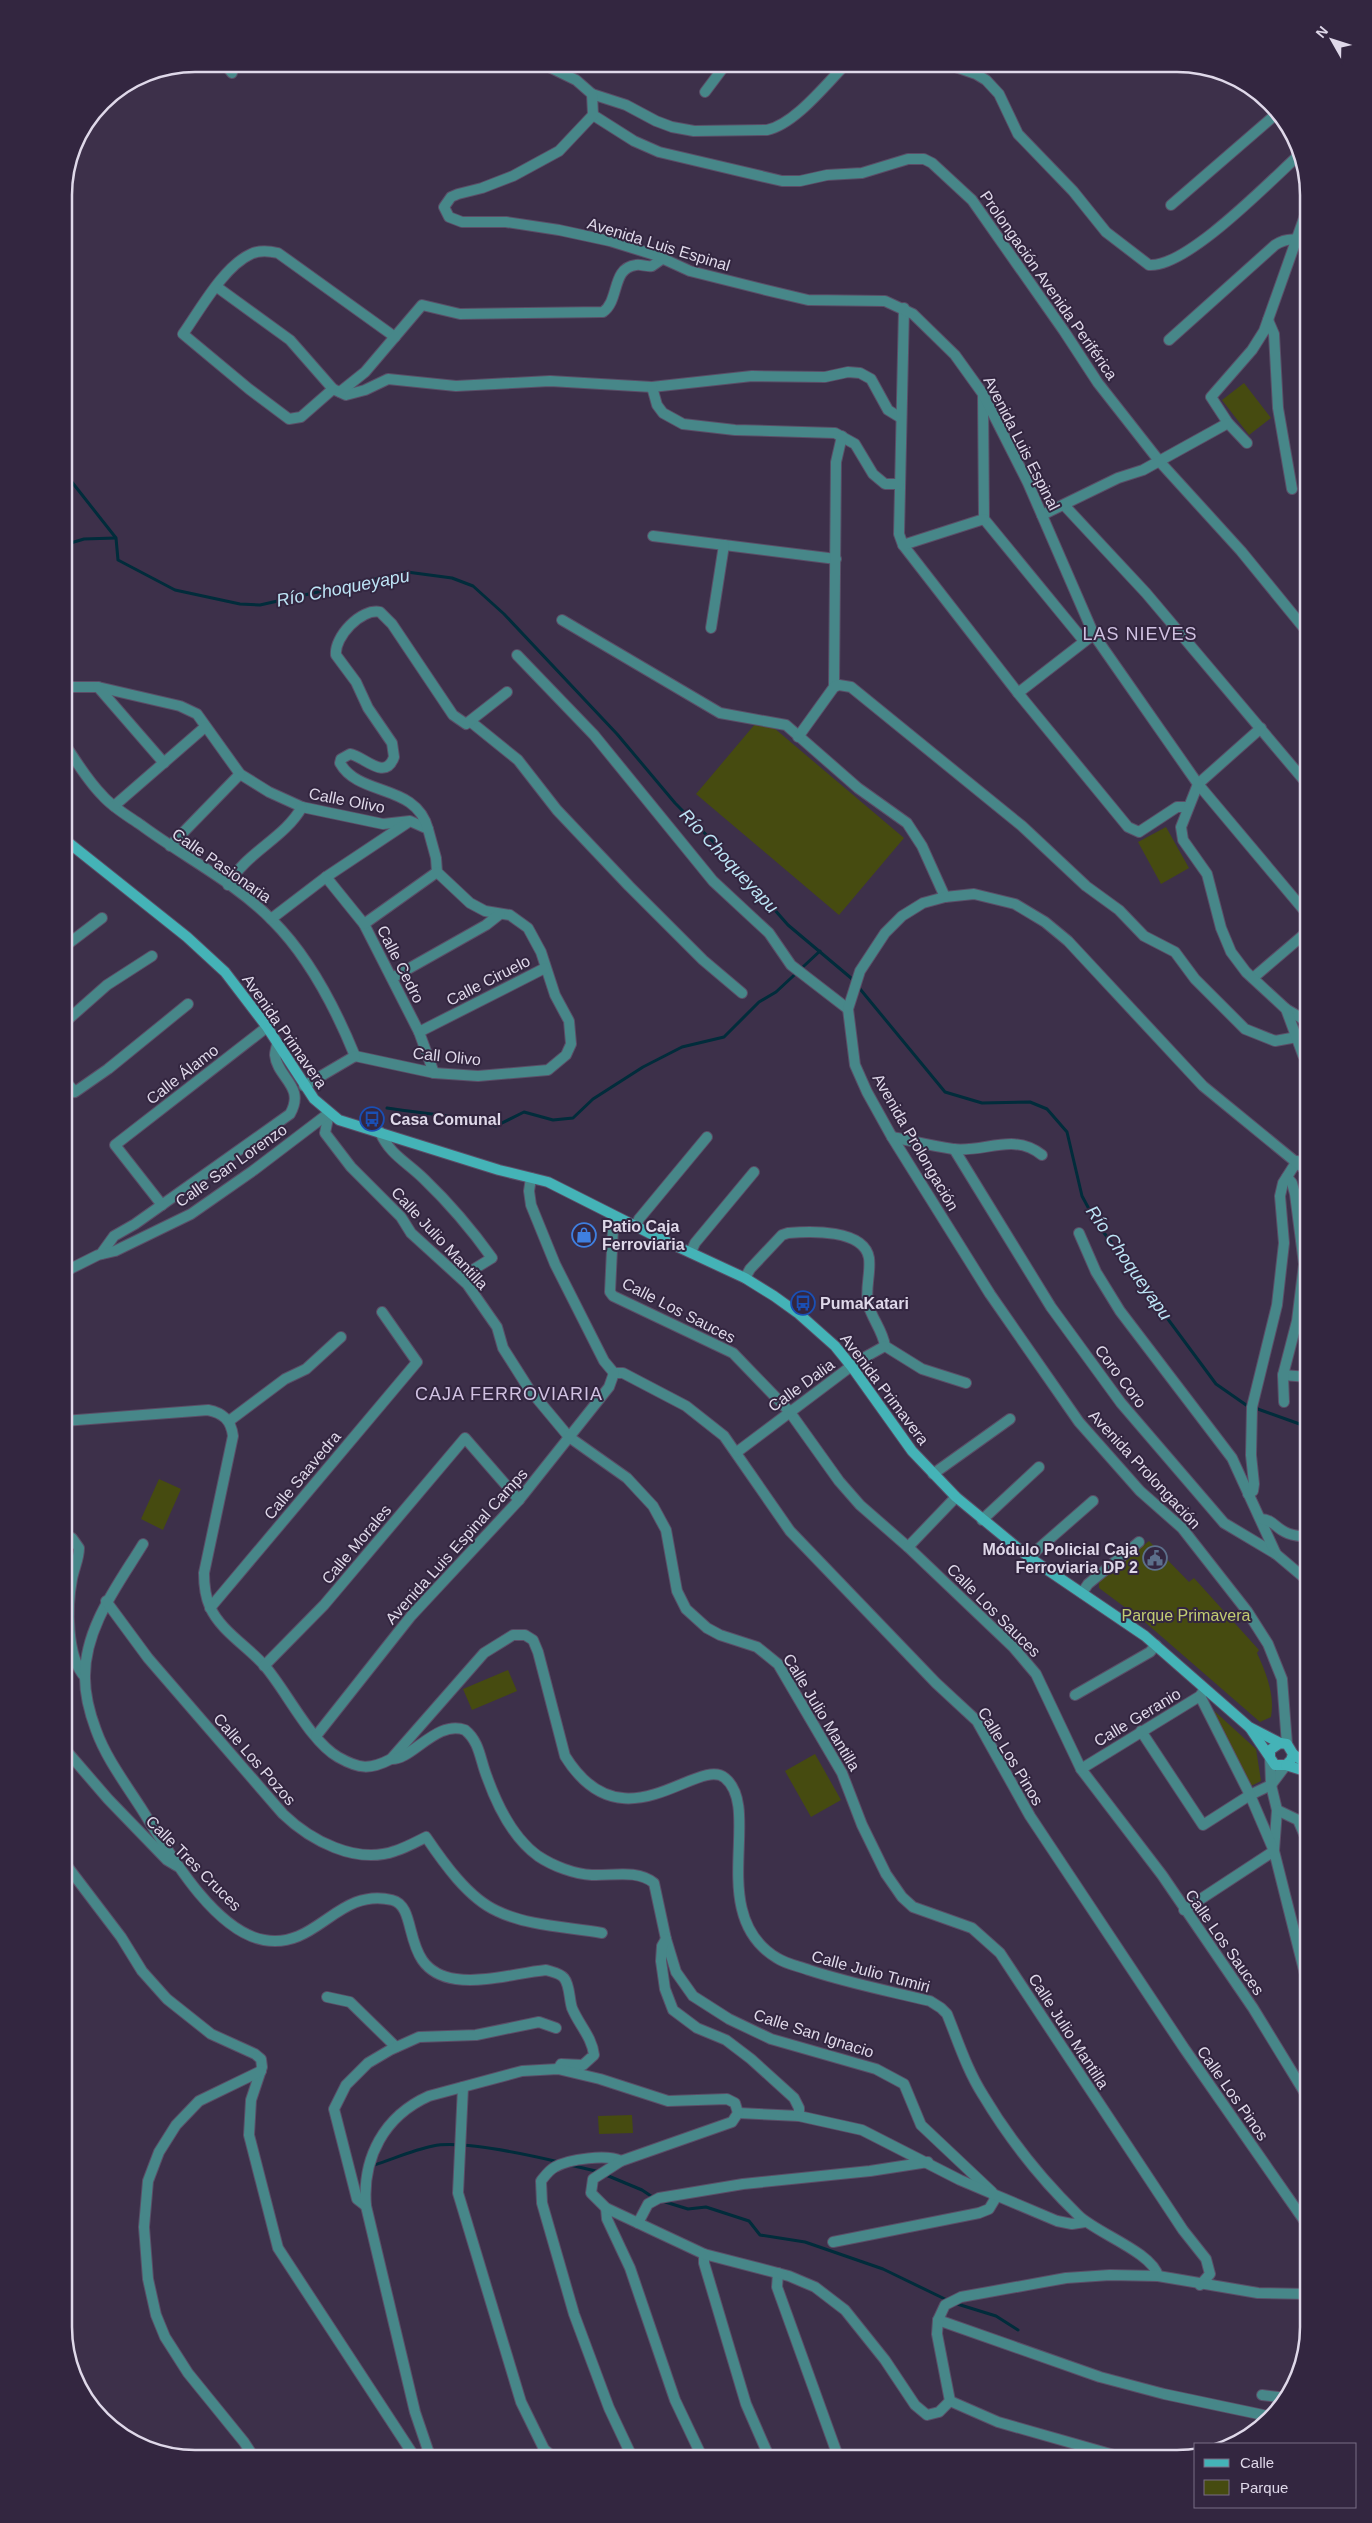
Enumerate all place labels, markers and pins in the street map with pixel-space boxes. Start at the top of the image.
bus stop icon: Casa Comunal [359,1106,385,1132]
place label: Casa Comunal [390,1111,501,1128]
place label: Patio Caja Ferroviaria [602,1218,685,1253]
shop icon: Patio Caja Ferroviaria [571,1222,597,1248]
bus stop icon: PumaKatari [790,1290,816,1316]
place label: PumaKatari [820,1295,909,1312]
place label: Módulo Policial Caja Ferroviaria DP 2 [982,1541,1138,1576]
public building icon: Módulo Policial Caja Ferroviaria DP 2 [1142,1545,1168,1571]

